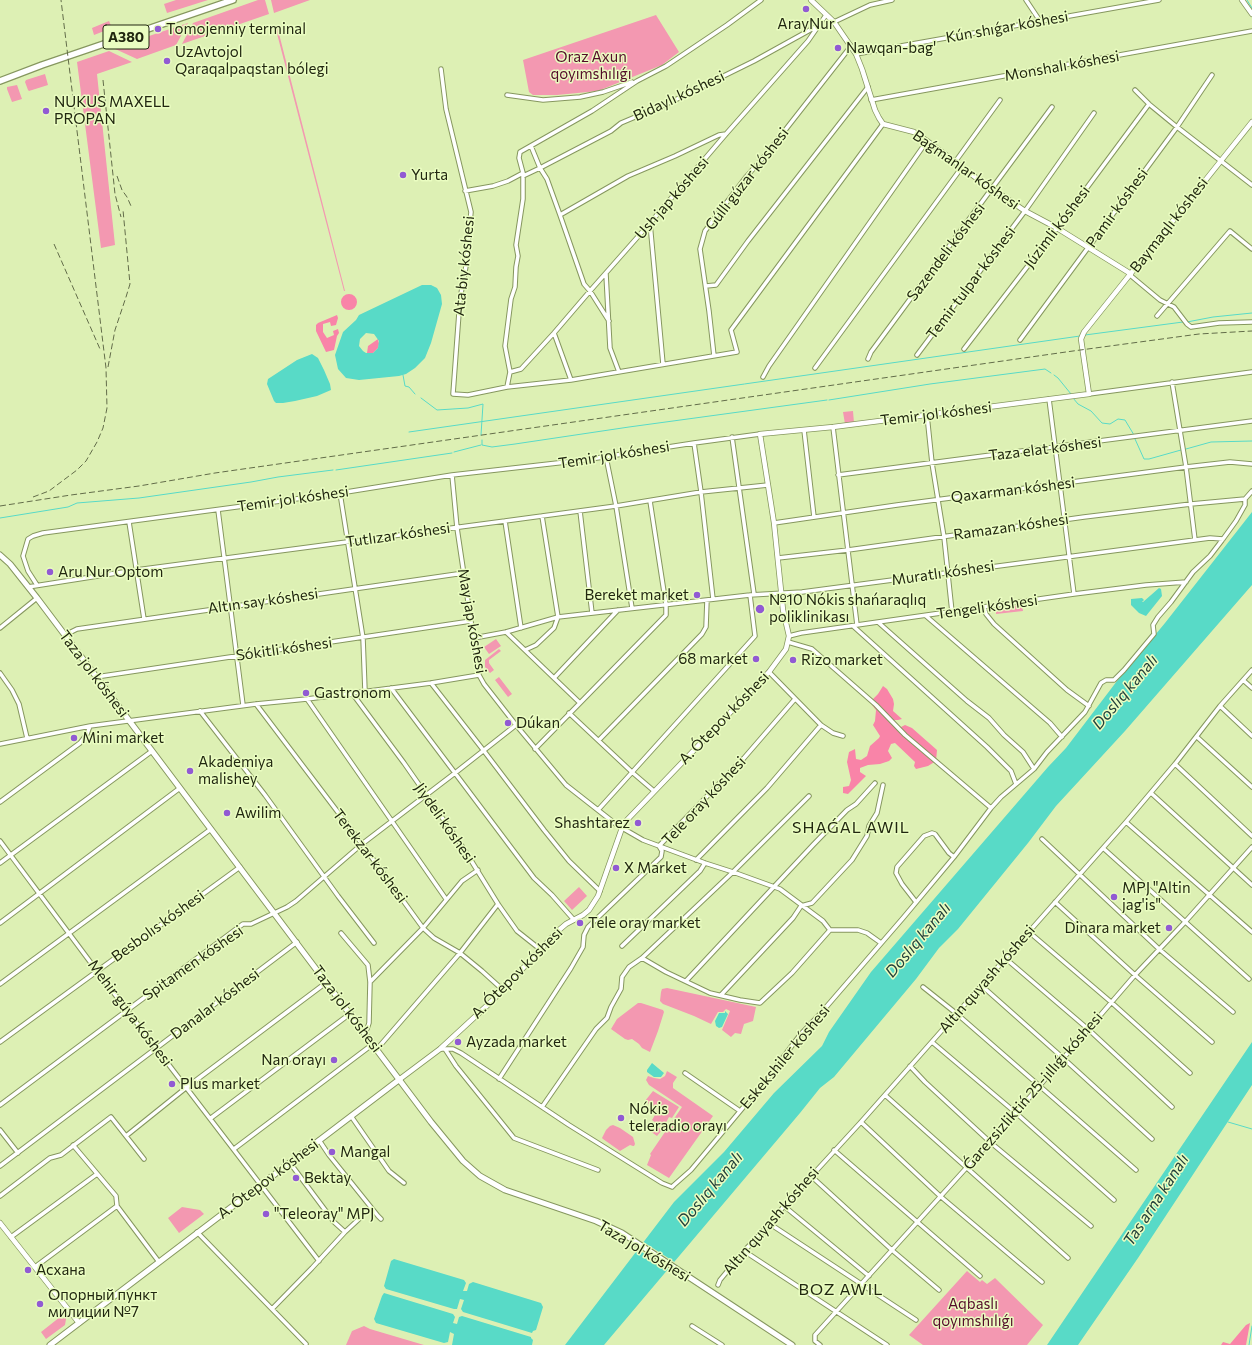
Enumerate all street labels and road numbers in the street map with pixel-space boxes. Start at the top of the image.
street label: Kún shıǵar kóshesi [944,7,1070,47]
road number: A380 [103,25,149,49]
street label: Monshalı kóshesi [1003,47,1121,85]
street label: Bidaylı kóshesi [630,67,728,125]
street label: Gúlli gúzar kóshesi [701,124,793,234]
street label: Baǵmanlar kóshesi [909,126,1023,214]
street label: Ush jap kóshesi [631,153,713,243]
street label: Pamir kóshesi [1082,165,1152,251]
street label: Baymaqlı kóshesi [1126,174,1212,276]
street label: Júzimli kóshesi [1020,182,1094,272]
street label: Sazendeli kóshesi [903,199,989,305]
street label: Ata biy kóshesi [450,215,478,317]
street label: Temir tulpar kóshesi [923,223,1019,343]
street label: Temir jol kóshesi [879,398,993,430]
street label: Taza elat kóshesi [988,433,1102,465]
street label: Temir jol kóshesi [557,437,671,473]
street label: Qaxarman kóshesi [950,473,1076,507]
street label: Temir jol kóshesi [236,482,350,516]
street label: Ramazan kóshesi [952,510,1070,544]
street label: Tutlızar kóshesi [345,519,451,551]
street label: Muratlı kóshesi [890,557,996,589]
street label: May jap kóshesi [454,567,490,675]
street label: Altın say kóshesi [207,584,319,618]
street label: Tengeli kóshesi [935,591,1039,623]
street label: Taza jol kóshesi [55,627,133,721]
street label: Sókitli kóshesi [235,633,333,665]
street label: A. Ótepov kóshesi [675,668,773,768]
street label: Tele oray kóshesi [658,753,750,849]
street label: Jiydeli kóshesi [411,780,479,866]
street label: Terekzar kóshesi [329,805,411,907]
street label: Besbolıs kóshesi [108,886,208,966]
street label: Altın quyash kóshesi [935,921,1039,1037]
street label: Spitamen kóshesi [139,922,247,1004]
street label: A. Ótepov kóshesi [468,924,566,1022]
street label: Mehir gúyа kóshesi [84,956,176,1070]
street label: Taza jol kóshesi [308,962,386,1056]
street label: Danalar kóshesi [167,965,263,1043]
street label: Eskekshiler kóshesi [736,1001,834,1113]
street label: Ǵarezsizliktiń 25-jıllıǵı kóshesi [960,1008,1106,1174]
street label: A. Ótepov kóshesi [214,1135,322,1223]
street label: Altın quyash kóshesi [719,1163,823,1279]
street label: Taza jol kóshesi [595,1216,693,1286]

